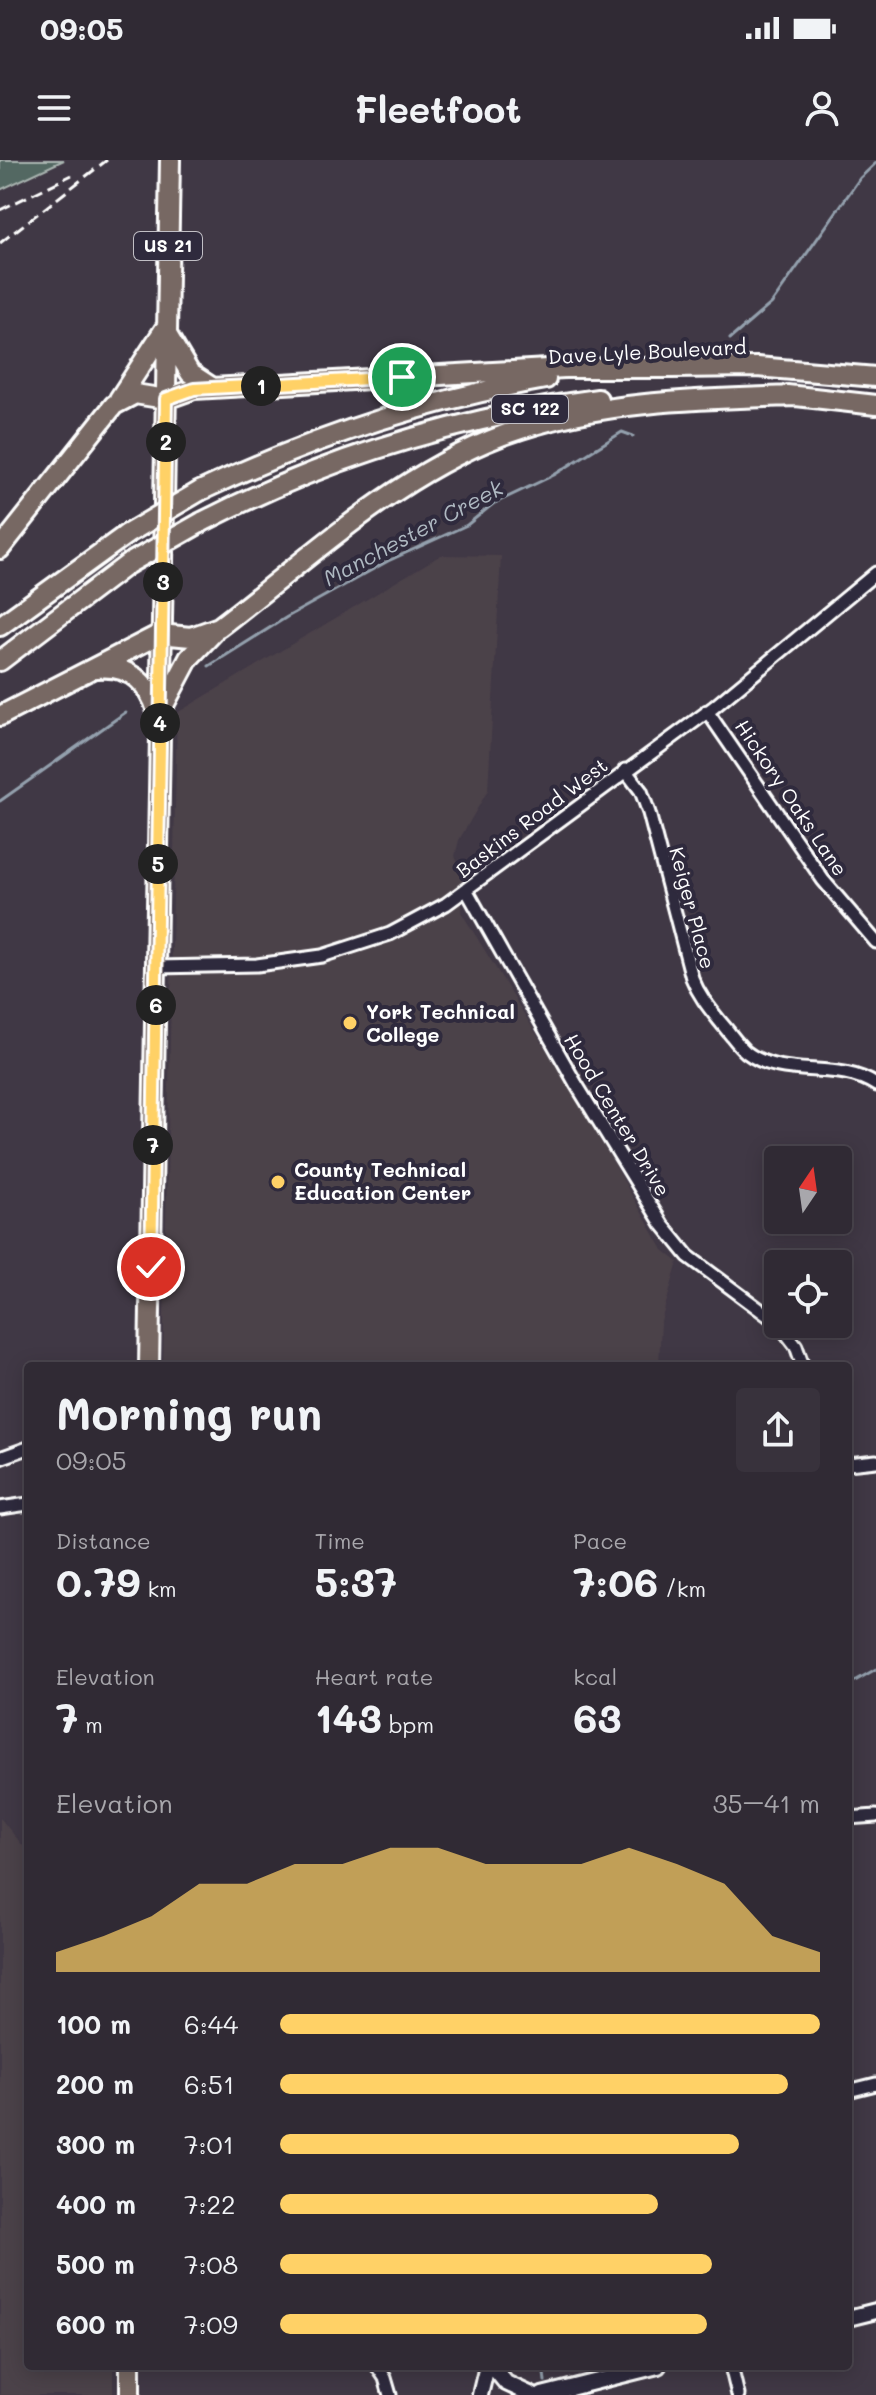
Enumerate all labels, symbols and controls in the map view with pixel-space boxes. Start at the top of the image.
text: 09:05 [40,8,124,48]
text: Fleetfoot [355,85,521,132]
icon: menu [32,86,76,130]
icon: person [800,86,844,130]
road number: US 21 [134,232,202,260]
street label: Dave Lyle Boulevard [547,333,747,369]
pin [368,343,436,411]
icon: arrive [380,355,424,399]
pin: 1 [241,366,281,406]
text: 1 [256,371,266,400]
road number: SC 122 [492,395,568,423]
pin: 2 [146,422,186,462]
text: 2 [160,427,172,456]
water label: Manchester Creek [318,472,509,592]
pin: 3 [143,562,183,602]
text: 3 [156,567,170,596]
pin: 4 [140,703,180,743]
text: 4 [153,708,167,737]
street label: Hickory Oaks Lane [730,714,854,881]
street label: Baskins Road West [450,752,612,883]
pin: 5 [138,844,178,884]
street label: Keiger Place [664,844,722,971]
text: 5 [152,849,164,878]
pin: 6 [136,985,176,1025]
text: 6 [149,990,163,1019]
place label: York Technical College [366,998,515,1047]
marker: York Technical College [341,1014,359,1032]
street label: Hood Center Drive [559,1028,677,1201]
pin: 7 [133,1125,173,1165]
text: 7 [147,1130,159,1159]
north arrow [764,1146,852,1234]
map controls [764,1146,852,1338]
place label: County Technical Education Center [294,1156,471,1205]
marker: County Technical Education Center [269,1173,287,1191]
pin [117,1233,185,1301]
icon: check [129,1245,173,1289]
button: locate [764,1250,852,1338]
text: Morning run [56,1384,322,1441]
button: share [736,1388,820,1472]
text: 09:05 [56,1443,127,1477]
text: Distance [56,1526,151,1555]
text: Time [315,1526,365,1555]
text: Pace [573,1526,627,1555]
text: 0.79 [56,1555,140,1607]
text: 5:37 [315,1555,397,1607]
text: 7:06 [573,1555,658,1607]
text: km [140,1574,177,1603]
text: /km [658,1574,706,1603]
text: Elevation [56,1662,155,1691]
text: Heart rate [315,1662,433,1691]
text: kcal [573,1662,617,1691]
text: 7 [56,1691,78,1743]
text: 143 [315,1691,382,1743]
text: 63 [573,1691,622,1743]
text: m [78,1710,103,1739]
text: bpm [382,1710,434,1739]
text: Elevation [56,1786,173,1820]
text: 35–41 m [712,1786,820,1820]
text: 100 m [56,2007,131,2041]
text: 6:44 [184,2007,238,2041]
text: 200 m [56,2067,134,2101]
text: 6:51 [184,2067,235,2101]
text: 300 m [56,2127,135,2161]
text: 7:01 [184,2127,234,2161]
text: 400 m [56,2187,136,2221]
text: 7:22 [184,2187,235,2221]
text: 500 m [56,2247,135,2281]
text: 7:08 [184,2247,238,2281]
text: 600 m [56,2307,135,2341]
text: 7:09 [184,2307,238,2341]

